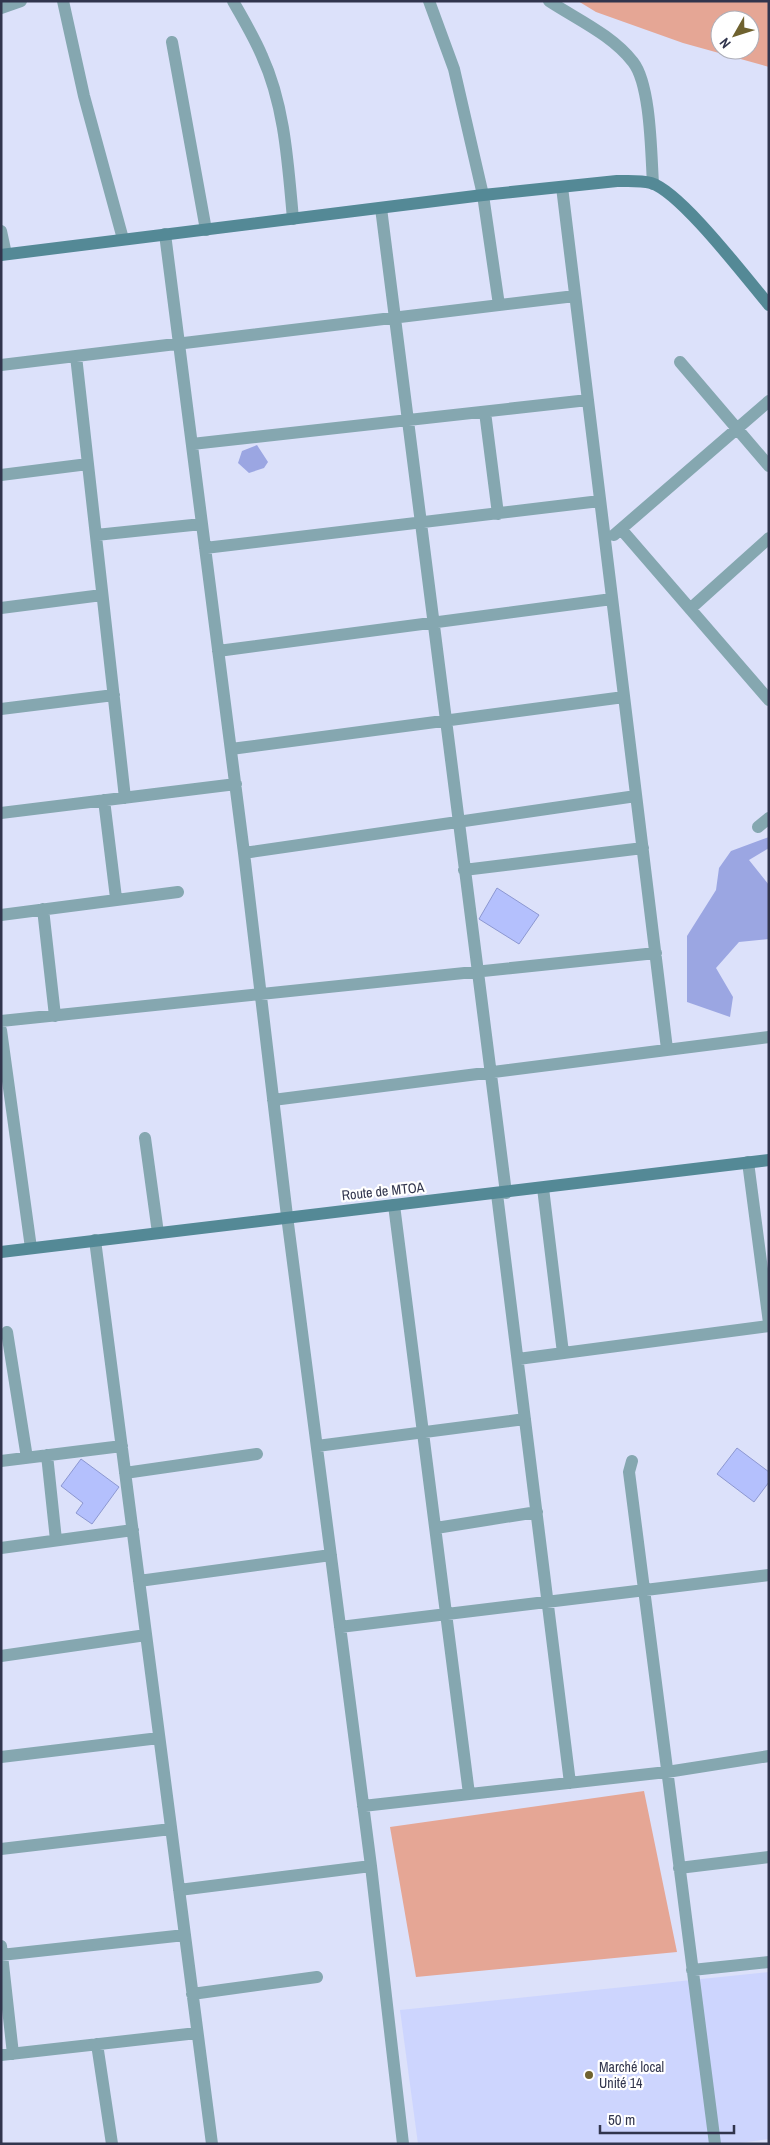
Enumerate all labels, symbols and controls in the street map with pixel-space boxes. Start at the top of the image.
north arrow [710,10,760,60]
text: N [715,34,735,52]
street label: Route de MTOA [341,1178,425,1204]
place label: Marché local Unité 14 [599,2058,664,2092]
marker: Marché local Unité 14 [583,2069,595,2081]
scale bar [600,2102,734,2134]
text: 50 m [608,2109,635,2130]

